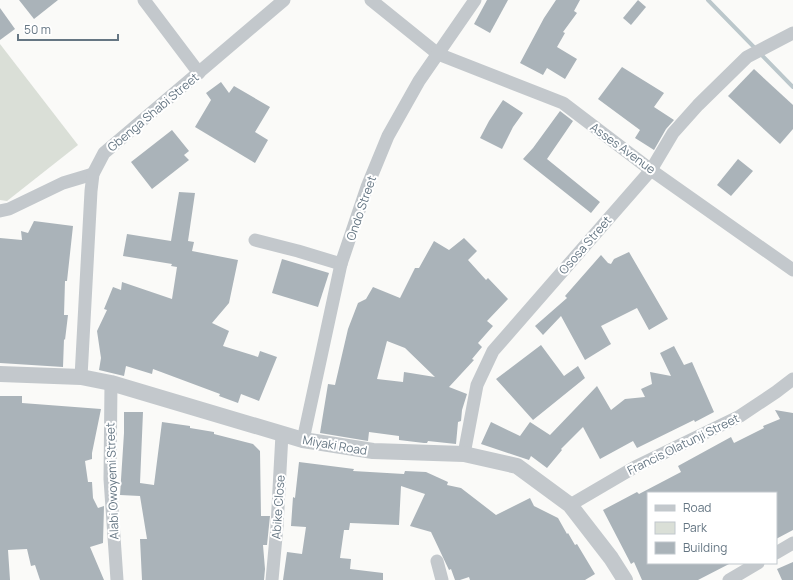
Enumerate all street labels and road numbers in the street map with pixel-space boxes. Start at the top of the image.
street label: Gbenga Shabi Street [104,69,202,155]
street label: Asses Avenue [587,118,659,178]
street label: Ondo Street [342,173,380,243]
street label: Ososa Street [555,212,615,278]
street label: Francis Olatunji Street [624,409,742,478]
street label: Alabi Owoyemi Street [101,422,123,540]
street label: Miyaki Road [301,431,369,459]
street label: Abike Close [267,474,289,540]

